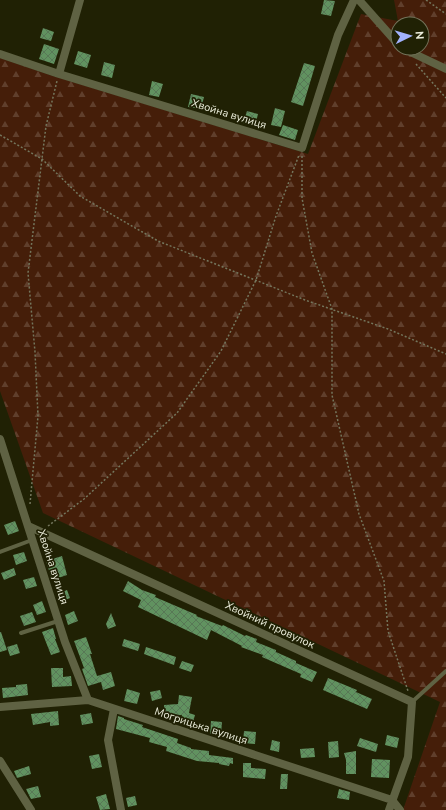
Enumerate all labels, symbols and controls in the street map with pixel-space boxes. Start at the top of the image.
north arrow [390,16,430,56]
text: N [412,30,427,40]
street label: Хвойна вулиця [190,95,268,133]
street label: Хвойна вулиця [34,528,72,606]
street label: Хвойний провулок [223,598,317,652]
street label: Могрицька вулиця [153,704,250,748]

